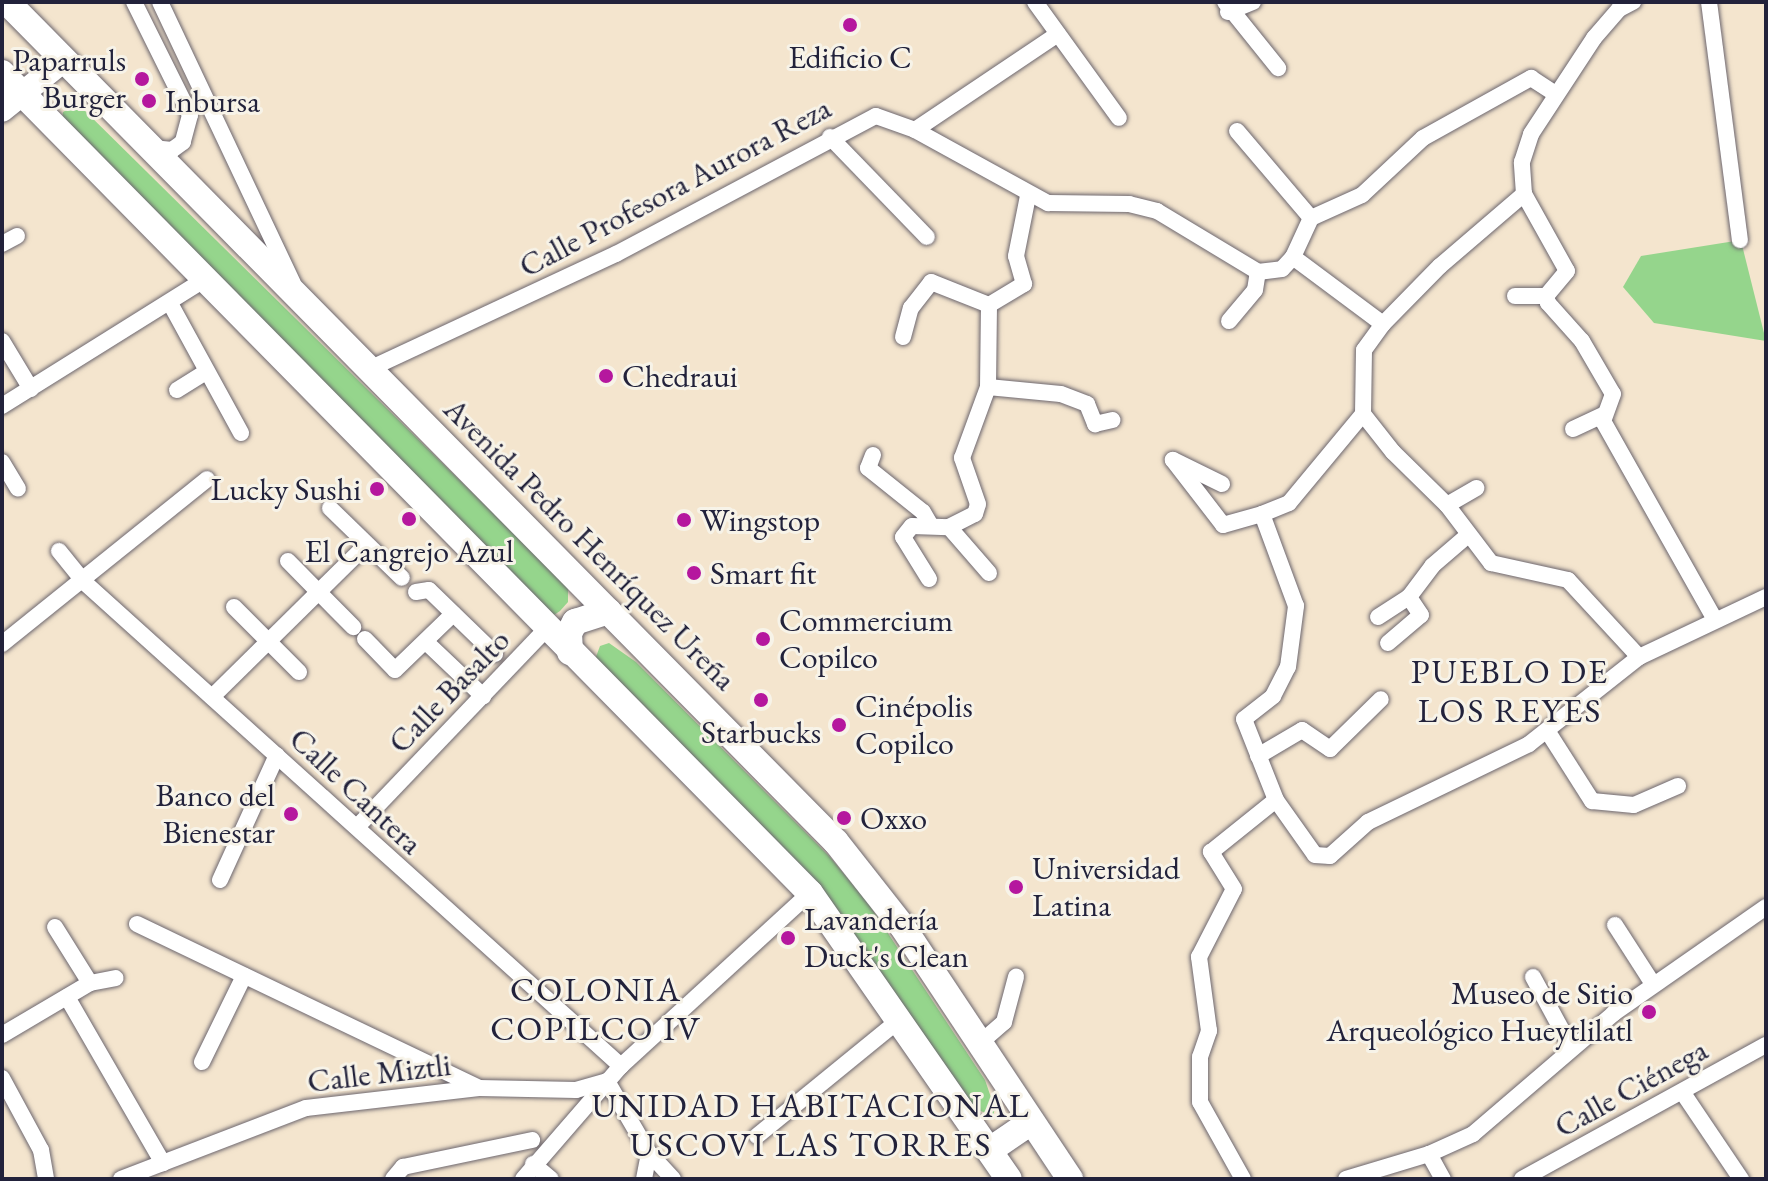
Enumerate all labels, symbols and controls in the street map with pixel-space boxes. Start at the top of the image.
marker: Edificio C [841,16,859,34]
place label: Edificio C [788,38,912,76]
place label: Paparruls Burger [12,42,126,117]
marker: Paparruls Burger [133,70,151,88]
place label: Inbursa [165,82,260,120]
street label: Calle Profesora Aurora Reza [513,89,837,285]
marker: Inbursa [140,92,158,110]
place label: Chedraui [622,357,738,395]
marker: Chedraui [597,367,615,385]
street label: Avenida Pedro Henríquez Ureña [436,390,744,698]
place label: Lucky Sushi [211,470,361,508]
marker: Lucky Sushi [368,480,386,498]
place label: Wingstop [700,501,820,539]
marker: El Cangrejo Azul [400,510,418,528]
marker: Wingstop [675,511,693,529]
place label: El Cangrejo Azul [304,532,514,570]
place label: Smart fit [710,554,816,592]
marker: Smart fit [685,564,703,582]
place label: Commercium Copilco [779,602,953,677]
street label: Calle Basalto [380,621,518,761]
marker: Commercium Copilco [754,630,772,648]
district label: PUEBLO DE LOS REYES [1411,651,1609,730]
place label: Cinépolis Copilco [855,688,973,763]
marker: Starbucks [752,691,770,709]
place label: Starbucks [701,713,821,751]
marker: Cinépolis Copilco [830,716,848,734]
street label: Calle Cantera [281,720,431,862]
place label: Banco del Bienestar [156,777,275,852]
place label: Oxxo [860,799,927,837]
marker: Banco del Bienestar [282,805,300,823]
marker: Oxxo [835,809,853,827]
place label: Universidad Latina [1032,850,1180,925]
marker: Universidad Latina [1007,878,1025,896]
place label: Lavandería Duck's Clean [804,901,969,976]
marker: Lavandería Duck's Clean [779,929,797,947]
district label: COLONIA COPILCO IV [490,969,702,1048]
place label: Museo de Sitio Arqueológico Hueytlilatl [1326,975,1633,1050]
marker: Museo de Sitio Arqueológico Hueytlilatl [1640,1003,1658,1021]
street label: Calle Ciénega [1548,1030,1714,1146]
street label: Calle Miztli [305,1045,453,1101]
district label: UNIDAD HABITACIONAL USCOVI LAS TORRES [591,1085,1031,1164]

